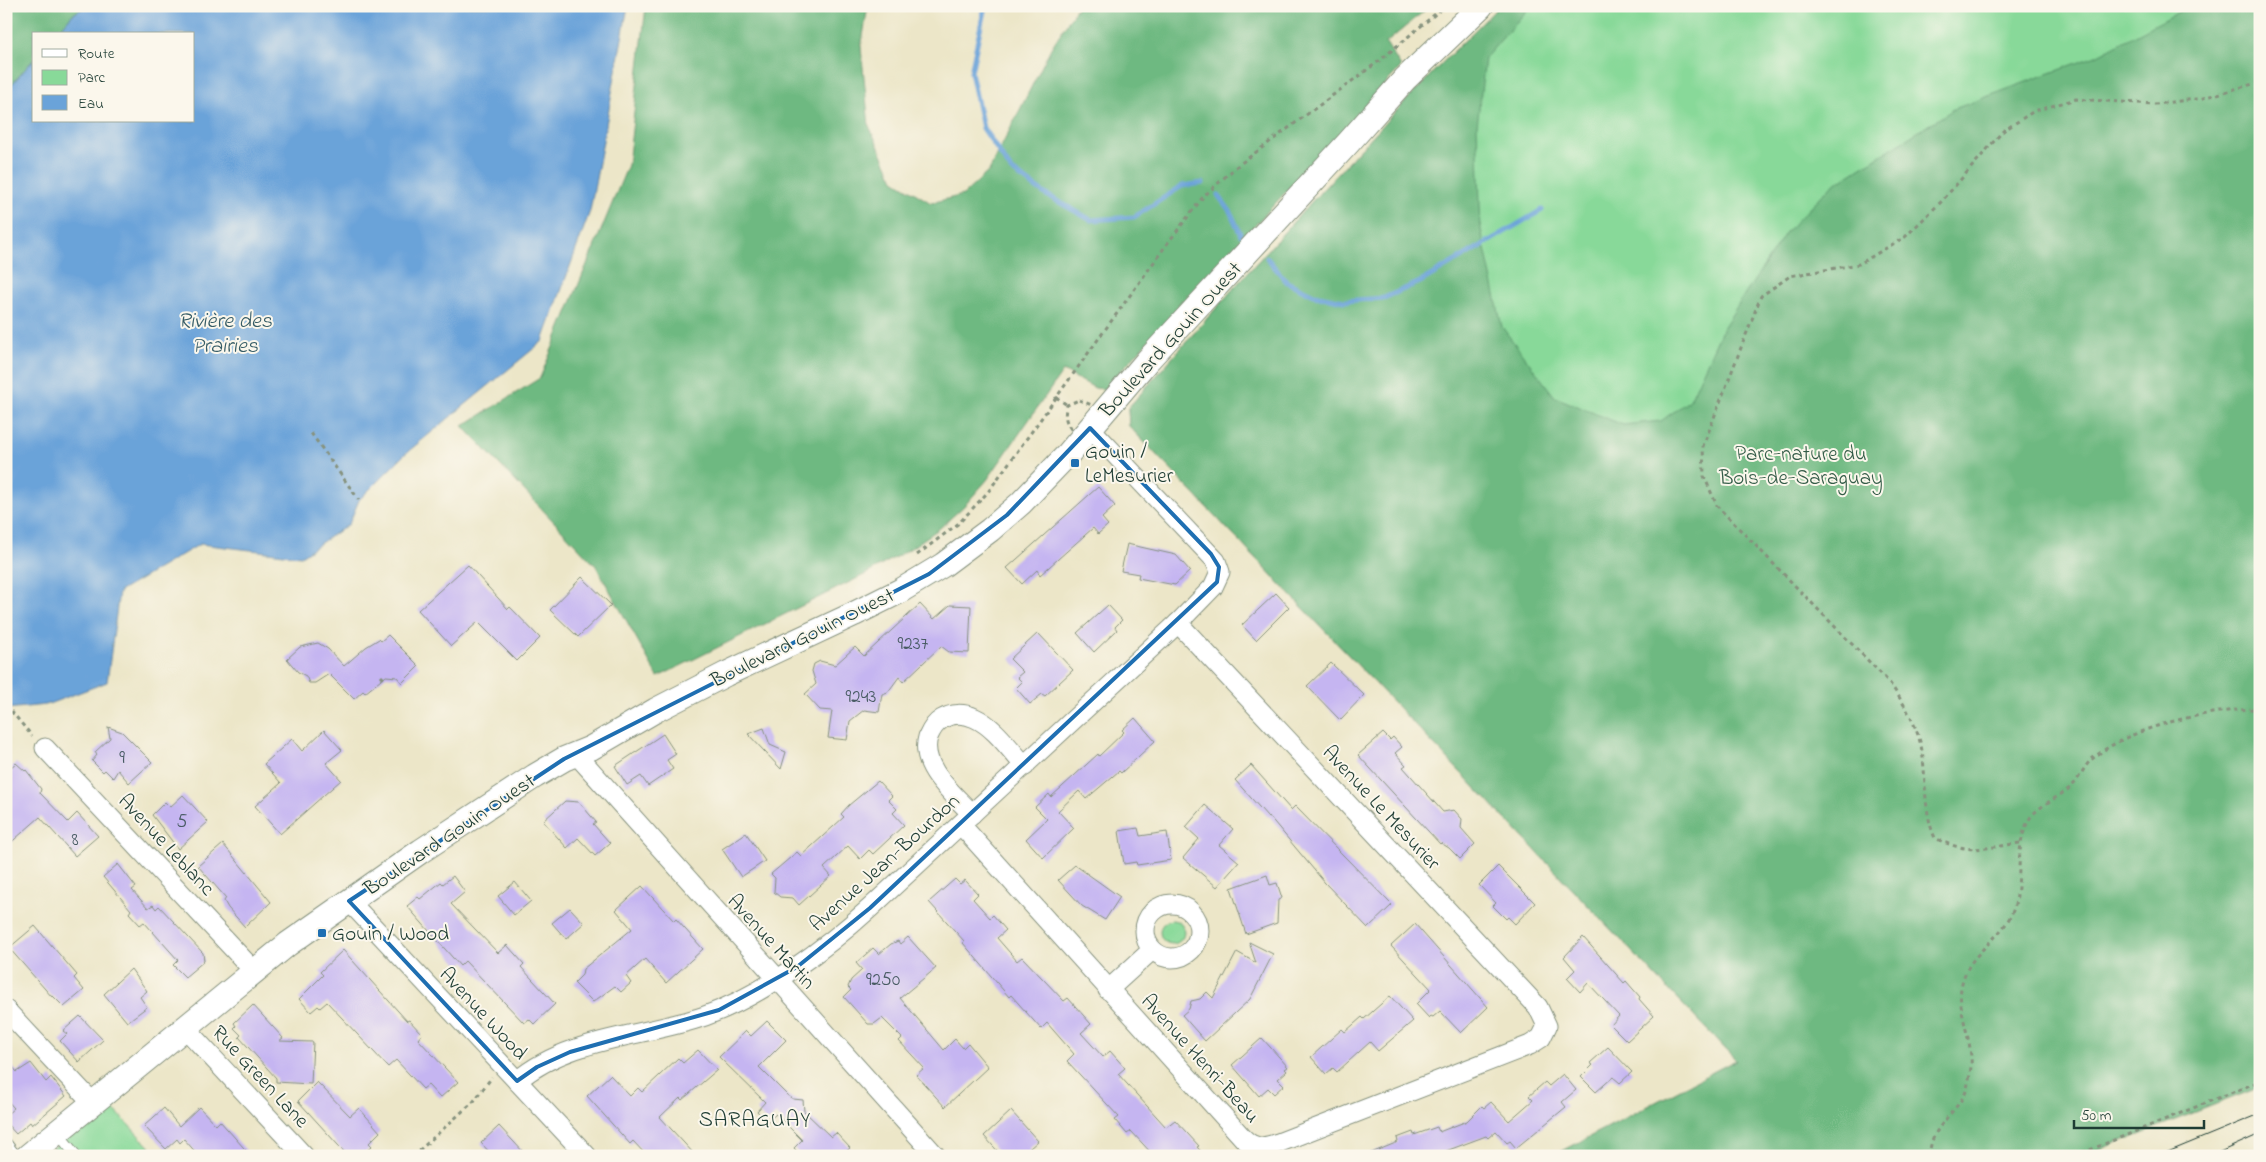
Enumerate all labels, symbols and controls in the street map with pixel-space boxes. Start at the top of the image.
legend [32,32,195,122]
text: Route [78,43,115,65]
text: Parc [78,67,106,89]
text: Eau [78,93,104,115]
street label: Boulevard Gouin Ouest [1092,256,1250,426]
water label: Rivière des Prairies [178,306,273,363]
place label: Gouin / LeMesurier [1085,438,1174,492]
park label: Parc-nature du Bois-de-Saraguay [1718,440,1883,496]
marker: Gouin / LeMesurier [1069,457,1081,469]
street label: Boulevard Gouin Ouest [705,581,900,697]
house number: 9237 [898,631,929,658]
house number: 9243 [846,684,877,711]
street label: Avenue Le Mesurier [1315,739,1447,878]
house number: 9 [119,745,125,772]
street label: Boulevard Gouin Ouest [357,767,542,905]
street label: Avenue Jean-Bourdon [803,787,967,939]
street label: Avenue Leblanc [110,788,221,904]
house number: 5 [177,809,188,836]
house number: 8 [71,827,79,854]
street label: Avenue Martin [719,888,822,997]
place label: Gouin / Wood [332,920,449,950]
marker: Gouin / Wood [316,927,328,939]
street label: Avenue Wood [431,961,534,1068]
house number: 9250 [866,967,900,994]
street label: Avenue Henri-Beau [1133,988,1266,1131]
street label: Rue Green Lane [204,1019,316,1136]
scale bar [2074,1097,2204,1129]
district label: SARAGUAY [699,1105,811,1137]
text: 50 m [2081,1105,2112,1127]

